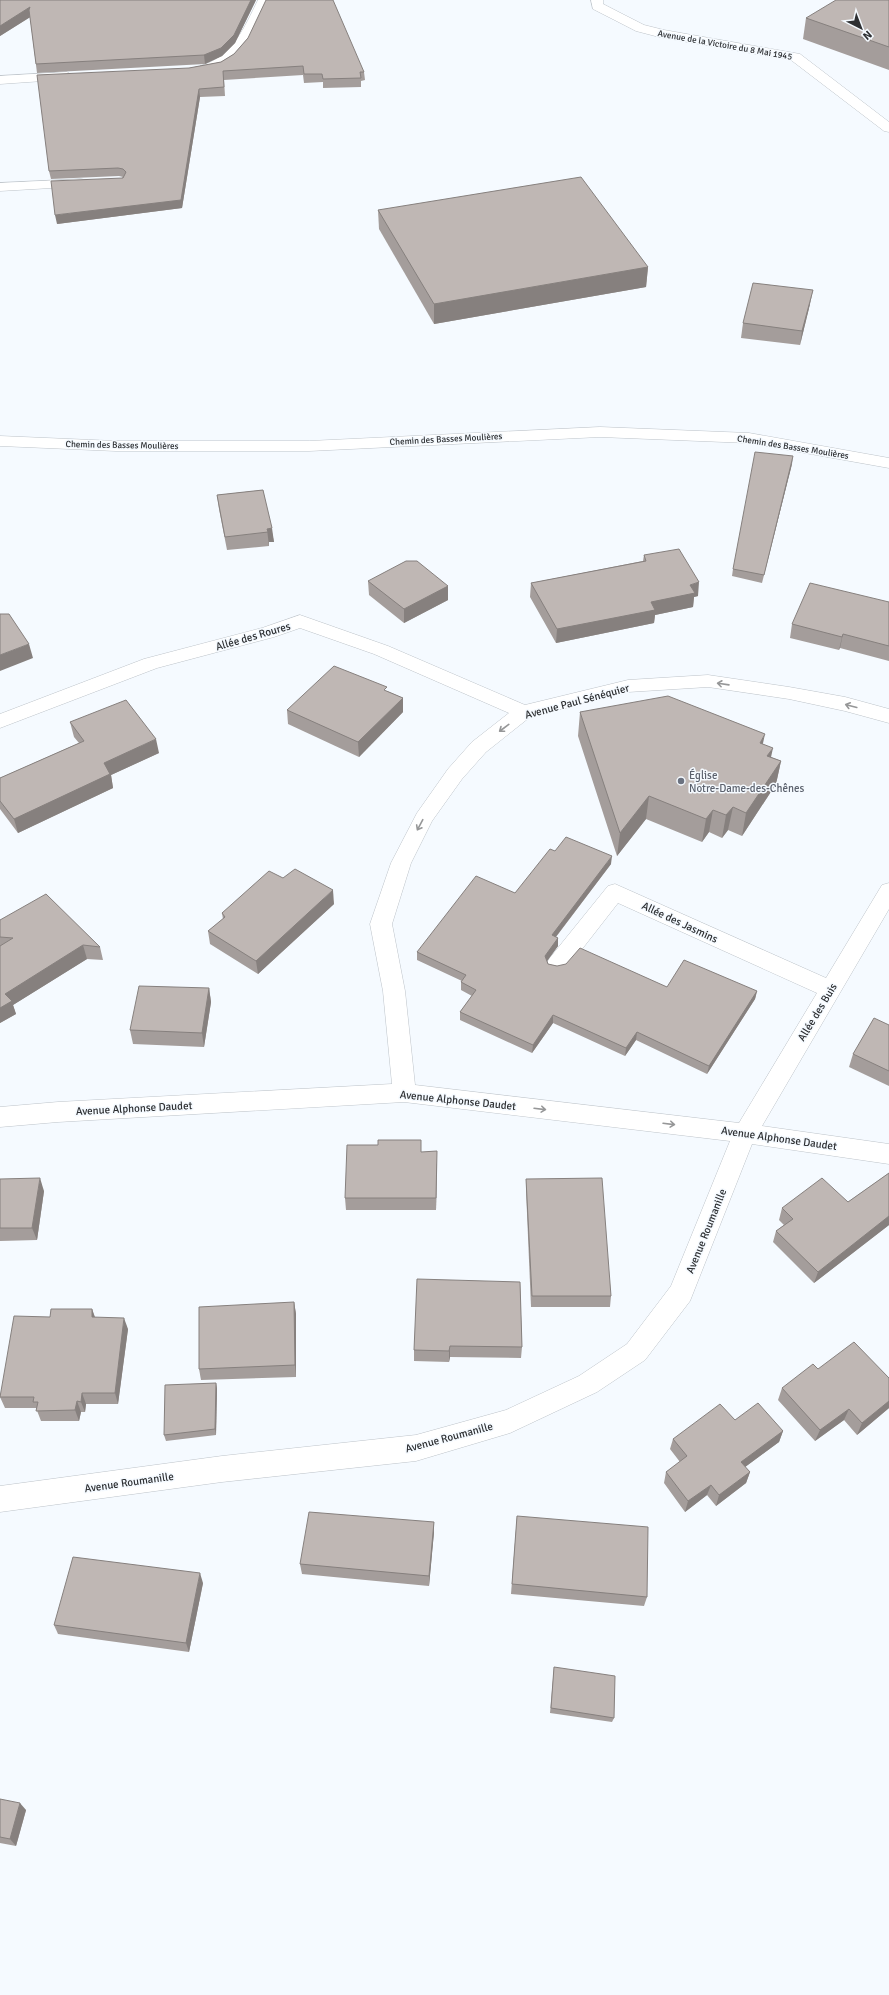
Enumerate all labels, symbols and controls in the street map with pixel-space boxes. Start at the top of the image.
north arrow [841,8,881,48]
street label: Avenue de la Victoire du 8 Mai 1945 [657,28,793,63]
text: N [860,28,875,42]
street label: Chemin des Basses Moulières [389,431,503,448]
street label: Chemin des Basses Moulières [736,433,850,462]
street label: Chemin des Basses Moulières [65,439,179,452]
street label: Allée des Roures [214,620,292,653]
one-way arrow [717,680,730,688]
street label: Avenue Paul Sénéquier [524,681,631,722]
one-way arrow [845,702,858,709]
one-way arrow [499,724,510,732]
place label: Église Notre-Dame-des-Chênes [689,768,805,795]
marker: Église Notre-Dame-des-Chênes [676,776,686,786]
one-way arrow [416,819,423,831]
street label: Allée des Jasmins [640,899,720,946]
street label: Allée des Buis [795,981,840,1044]
street label: Avenue Alphonse Daudet [399,1088,517,1113]
street label: Avenue Alphonse Daudet [75,1099,193,1118]
one-way arrow [533,1105,546,1113]
one-way arrow [662,1120,675,1128]
street label: Avenue Alphonse Daudet [720,1124,838,1153]
street label: Avenue Roumanille [684,1187,729,1275]
street label: Avenue Roumanille [404,1420,494,1455]
street label: Avenue Roumanille [84,1470,175,1495]

